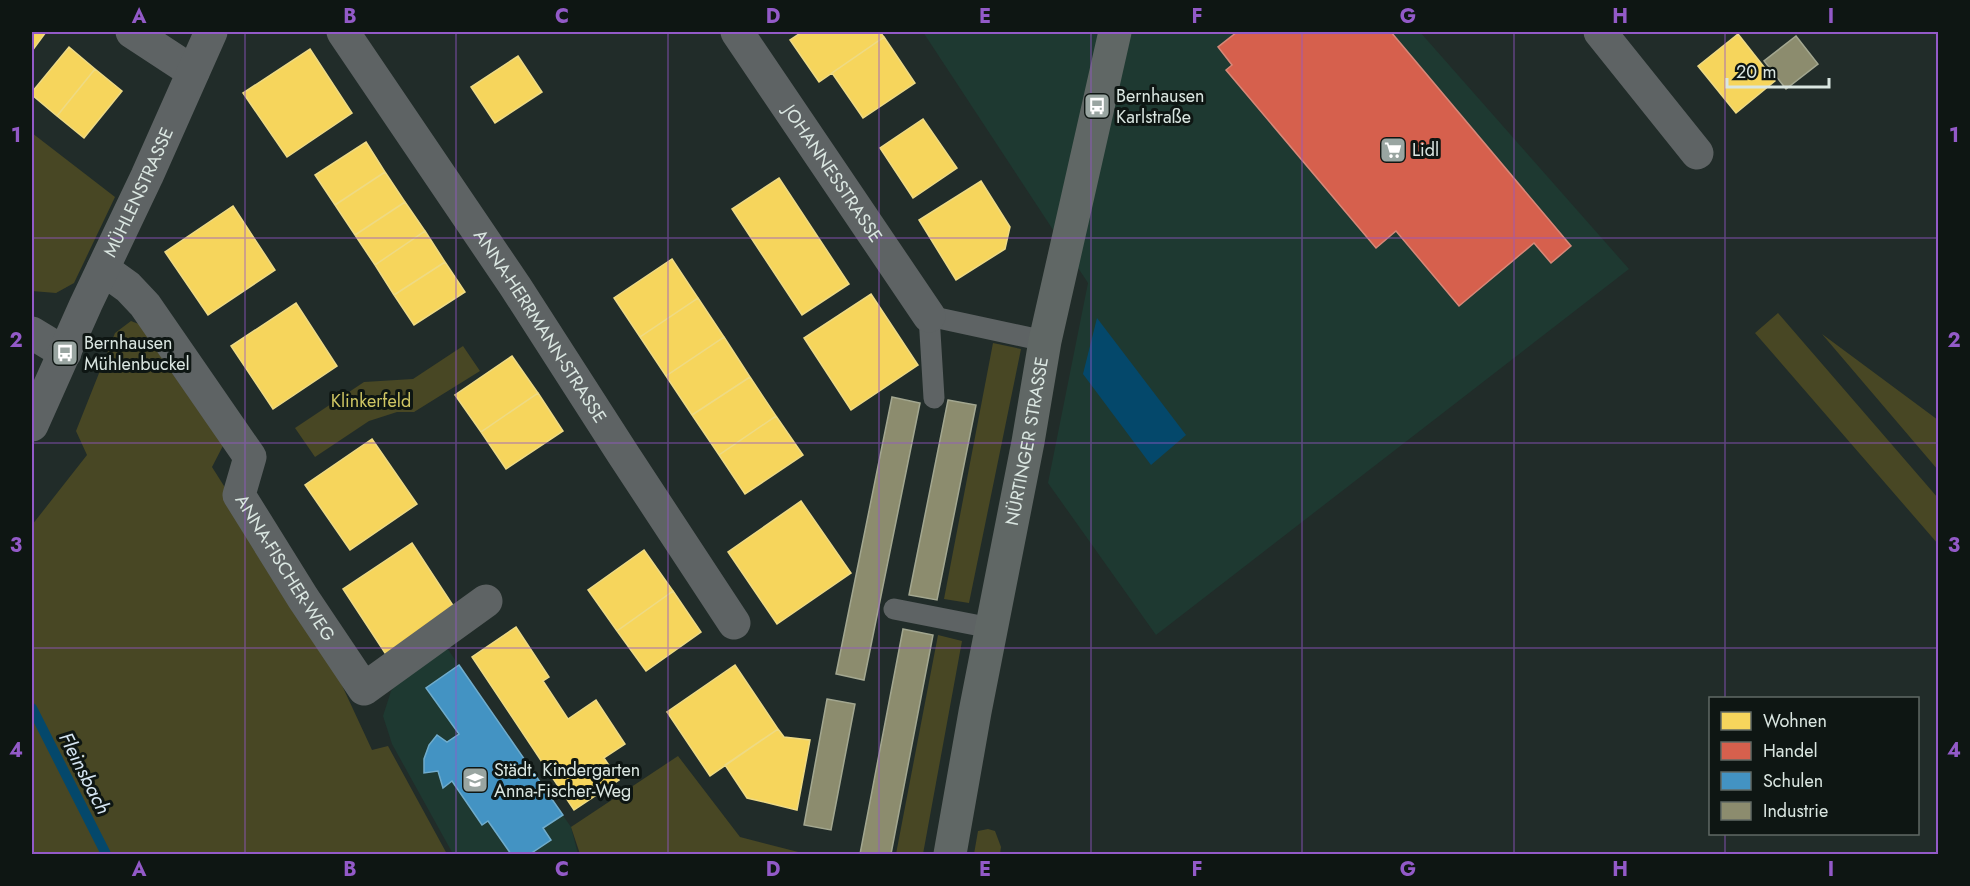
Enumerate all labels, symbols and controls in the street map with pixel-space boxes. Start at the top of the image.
text: A [131,2,147,31]
text: B [343,2,357,31]
text: C [555,2,569,31]
text: D [766,2,780,31]
text: E [979,2,991,31]
text: F [1191,2,1203,31]
text: G [1400,2,1416,31]
text: H [1612,2,1628,31]
text: I [1828,2,1834,31]
scale bar [1727,51,1829,89]
text: 20 m [1736,59,1776,85]
place label: Bernhausen Karlstraße [1116,83,1204,130]
bus stop icon: Bernhausen Karlstraße [1082,91,1112,121]
street label: JOHANNESSTRASSE [776,98,889,248]
text: 1 [11,121,21,150]
text: 1 [1949,121,1959,150]
street label: MÜHLENSTRASSE [97,123,180,262]
supermarket icon: Lidl [1378,135,1408,165]
place label: Lidl [1412,137,1439,163]
street label: ANNA-HERRMANN-STRASSE [467,224,613,428]
text: 2 [9,326,23,355]
text: 2 [1947,326,1961,355]
place label: Bernhausen Mühlenbuckel [84,330,190,377]
bus stop icon: Bernhausen Mühlenbuckel [50,338,80,368]
street label: NÜRTINGER STRASSE [999,355,1055,528]
park label: Klinkerfeld [331,388,411,414]
street label: ANNA-FISCHER-WEG [229,489,341,646]
text: 3 [10,531,22,560]
text: 3 [1948,531,1960,560]
legend [1709,697,1919,835]
text: Wohnen [1763,708,1827,734]
water label: Fleinsbach [51,727,118,819]
text: 4 [9,736,23,765]
text: 4 [1947,736,1961,765]
text: Handel [1763,738,1818,764]
place label: Städt. Kindergarten Anna-Fischer-Weg [494,757,640,804]
school or university icon: Städt. Kindergarten Anna-Fischer-Weg [460,765,490,795]
text: Schulen [1763,768,1823,794]
text: Industrie [1763,798,1828,824]
text: A [131,855,147,884]
text: B [343,855,357,884]
text: C [555,855,569,884]
text: D [766,855,780,884]
text: E [979,855,991,884]
text: F [1191,855,1203,884]
text: G [1400,855,1416,884]
text: H [1612,855,1628,884]
text: I [1828,855,1834,884]

